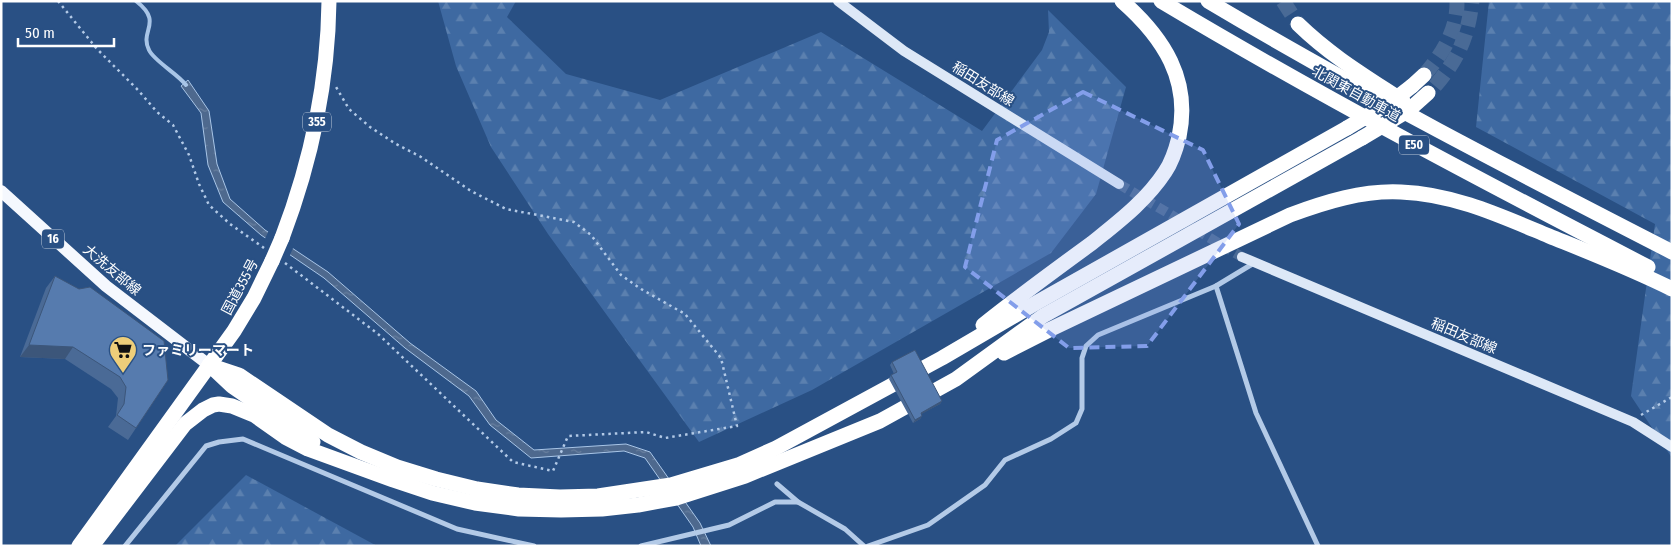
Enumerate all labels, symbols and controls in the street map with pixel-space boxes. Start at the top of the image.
scale bar [18,15,114,47]
text: 50 m [25,24,55,42]
street label: 稲田友部線 [949,58,1017,110]
street label: 北関東自動車道 [1309,63,1403,125]
road number: 355 [303,112,331,132]
road number: E50 [1399,136,1429,154]
road number: 16 [42,230,64,248]
street label: 大洗友部線 [80,241,144,299]
street label: 国道355号 [218,256,262,318]
street label: 稲田友部線 [1428,315,1500,357]
supermarket icon: ファミリーマート [108,335,138,374]
place label: ファミリーマート [142,342,254,359]

